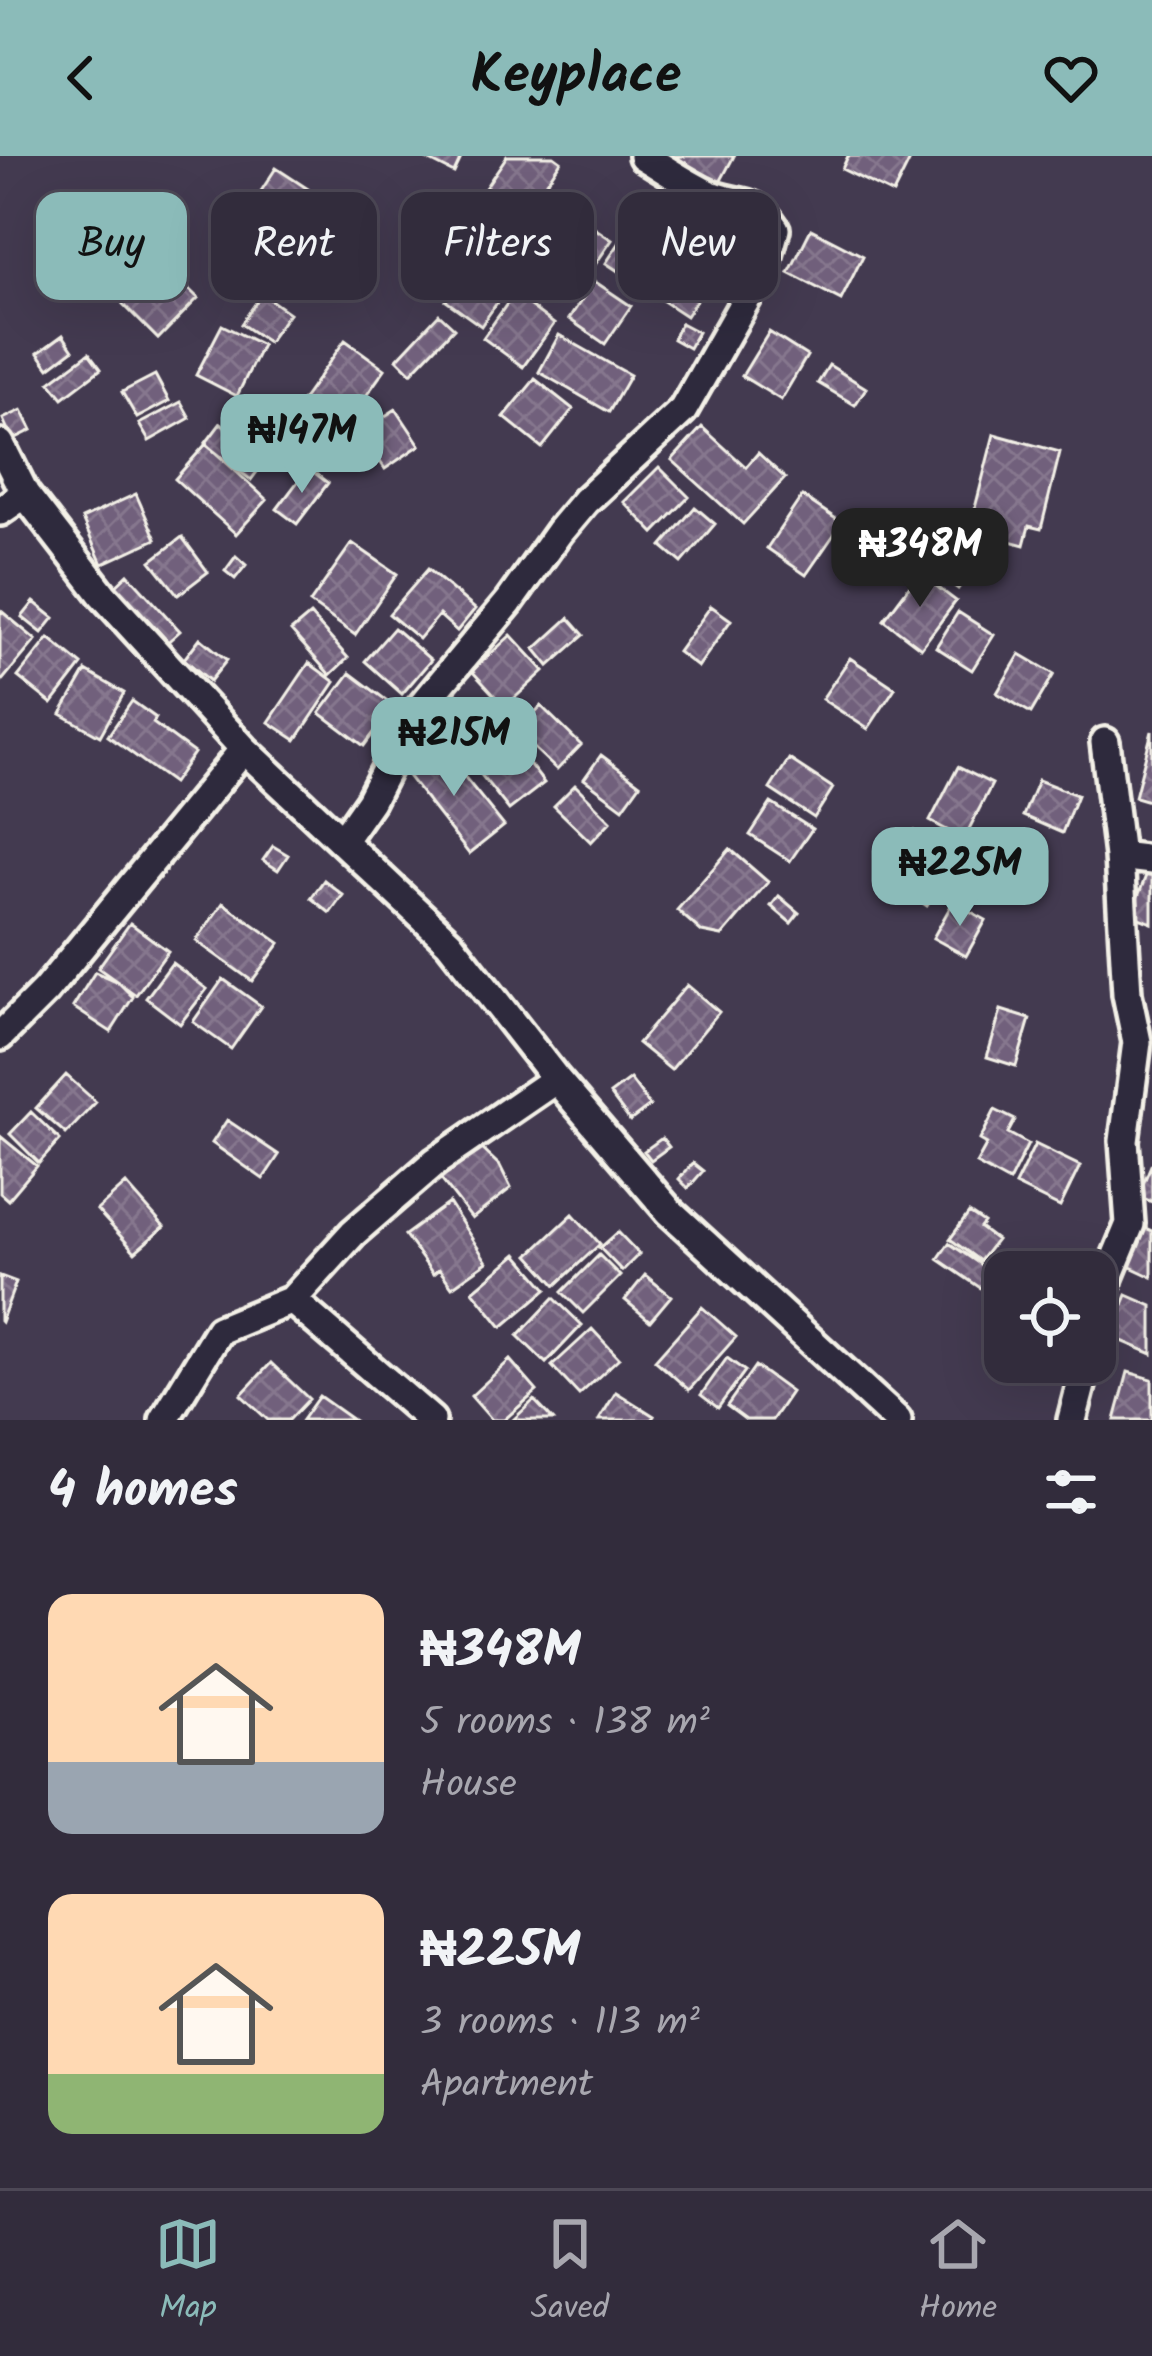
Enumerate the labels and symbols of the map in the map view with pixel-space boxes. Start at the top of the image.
pin: ₦147M [218,394,386,496]
pin: ₦348M [836,508,1004,610]
pin: ₦215M [370,697,538,799]
pin: ₦225M [876,827,1044,929]

